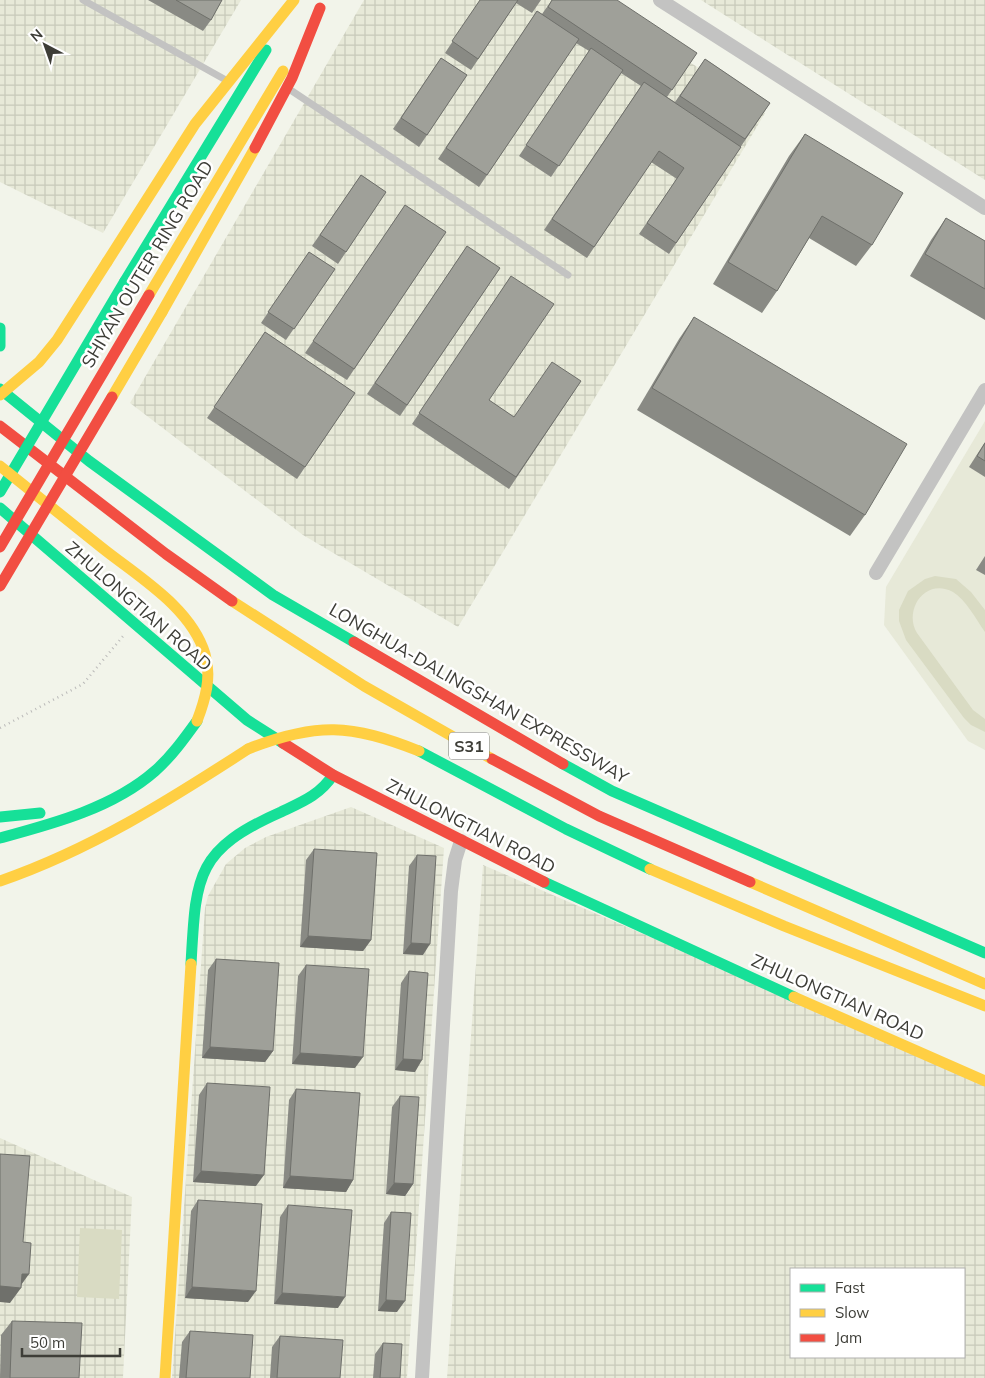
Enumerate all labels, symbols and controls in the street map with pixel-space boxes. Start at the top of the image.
north arrow [20,20,70,70]
text: N [27,25,46,45]
street label: SHIYAN OUTER RING ROAD [76,156,218,372]
street label: ZHULONGTIAN ROAD [61,536,217,676]
street label: LONGHUA-DALINGSHAN EXPRESSWAY [325,598,634,789]
road number: S31 [449,732,489,759]
street label: ZHULONGTIAN ROAD [383,773,559,879]
street label: ZHULONGTIAN ROAD [748,949,928,1045]
legend [790,1268,965,1358]
text: Fast [835,1278,865,1297]
text: Slow [835,1303,869,1322]
scale bar [22,1326,120,1358]
text: Jam [835,1328,862,1347]
text: 50 m [30,1333,65,1352]

